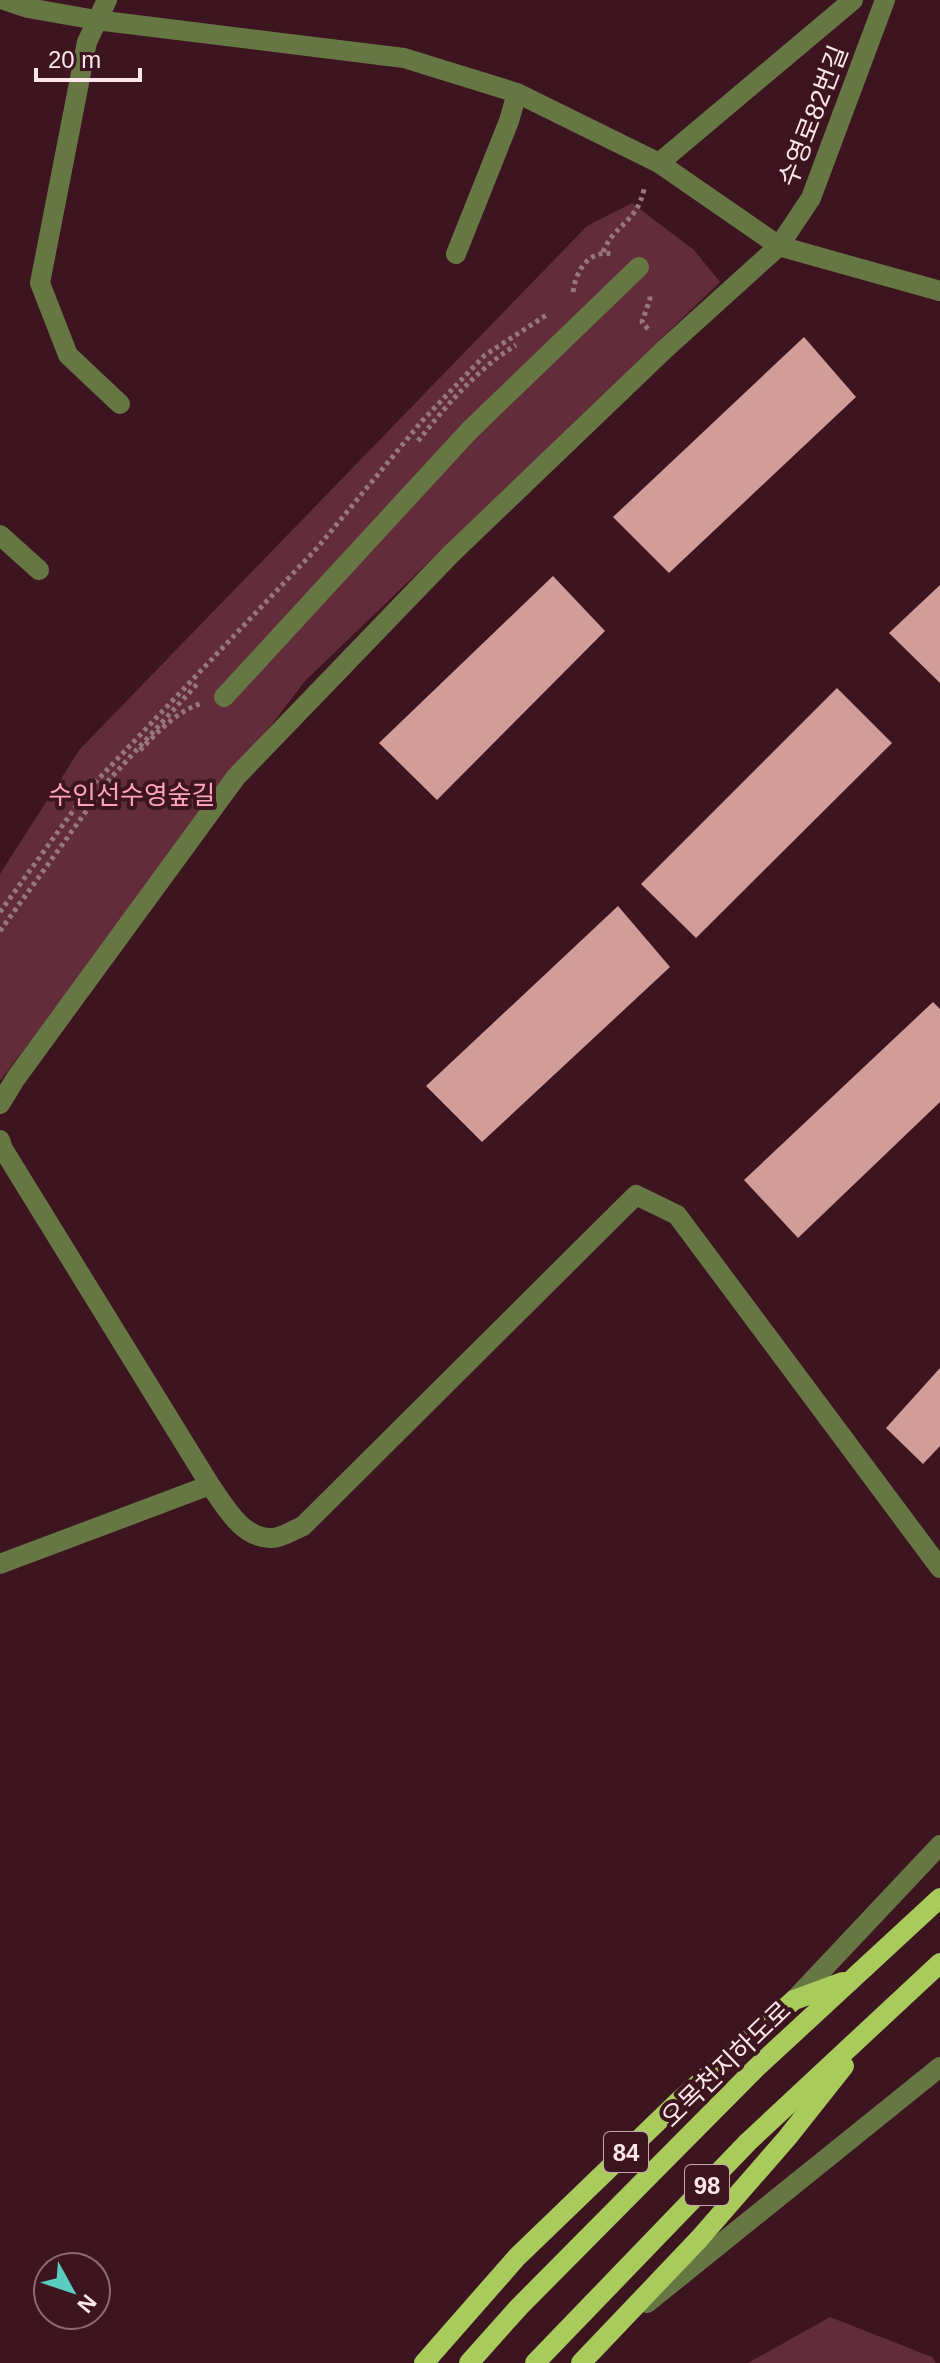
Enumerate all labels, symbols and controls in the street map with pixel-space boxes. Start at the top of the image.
scale bar [36,32,140,82]
street label: 수영로82번길 [772,41,854,191]
text: 20 m [48,46,101,73]
park label: 수인선수영숲길 [48,780,216,810]
street label: 오목천지하도로 [655,1995,797,2133]
road number: 84 [604,2132,648,2172]
road number: 98 [685,2165,729,2205]
north arrow [32,2251,112,2331]
text: N [72,2289,102,2318]

